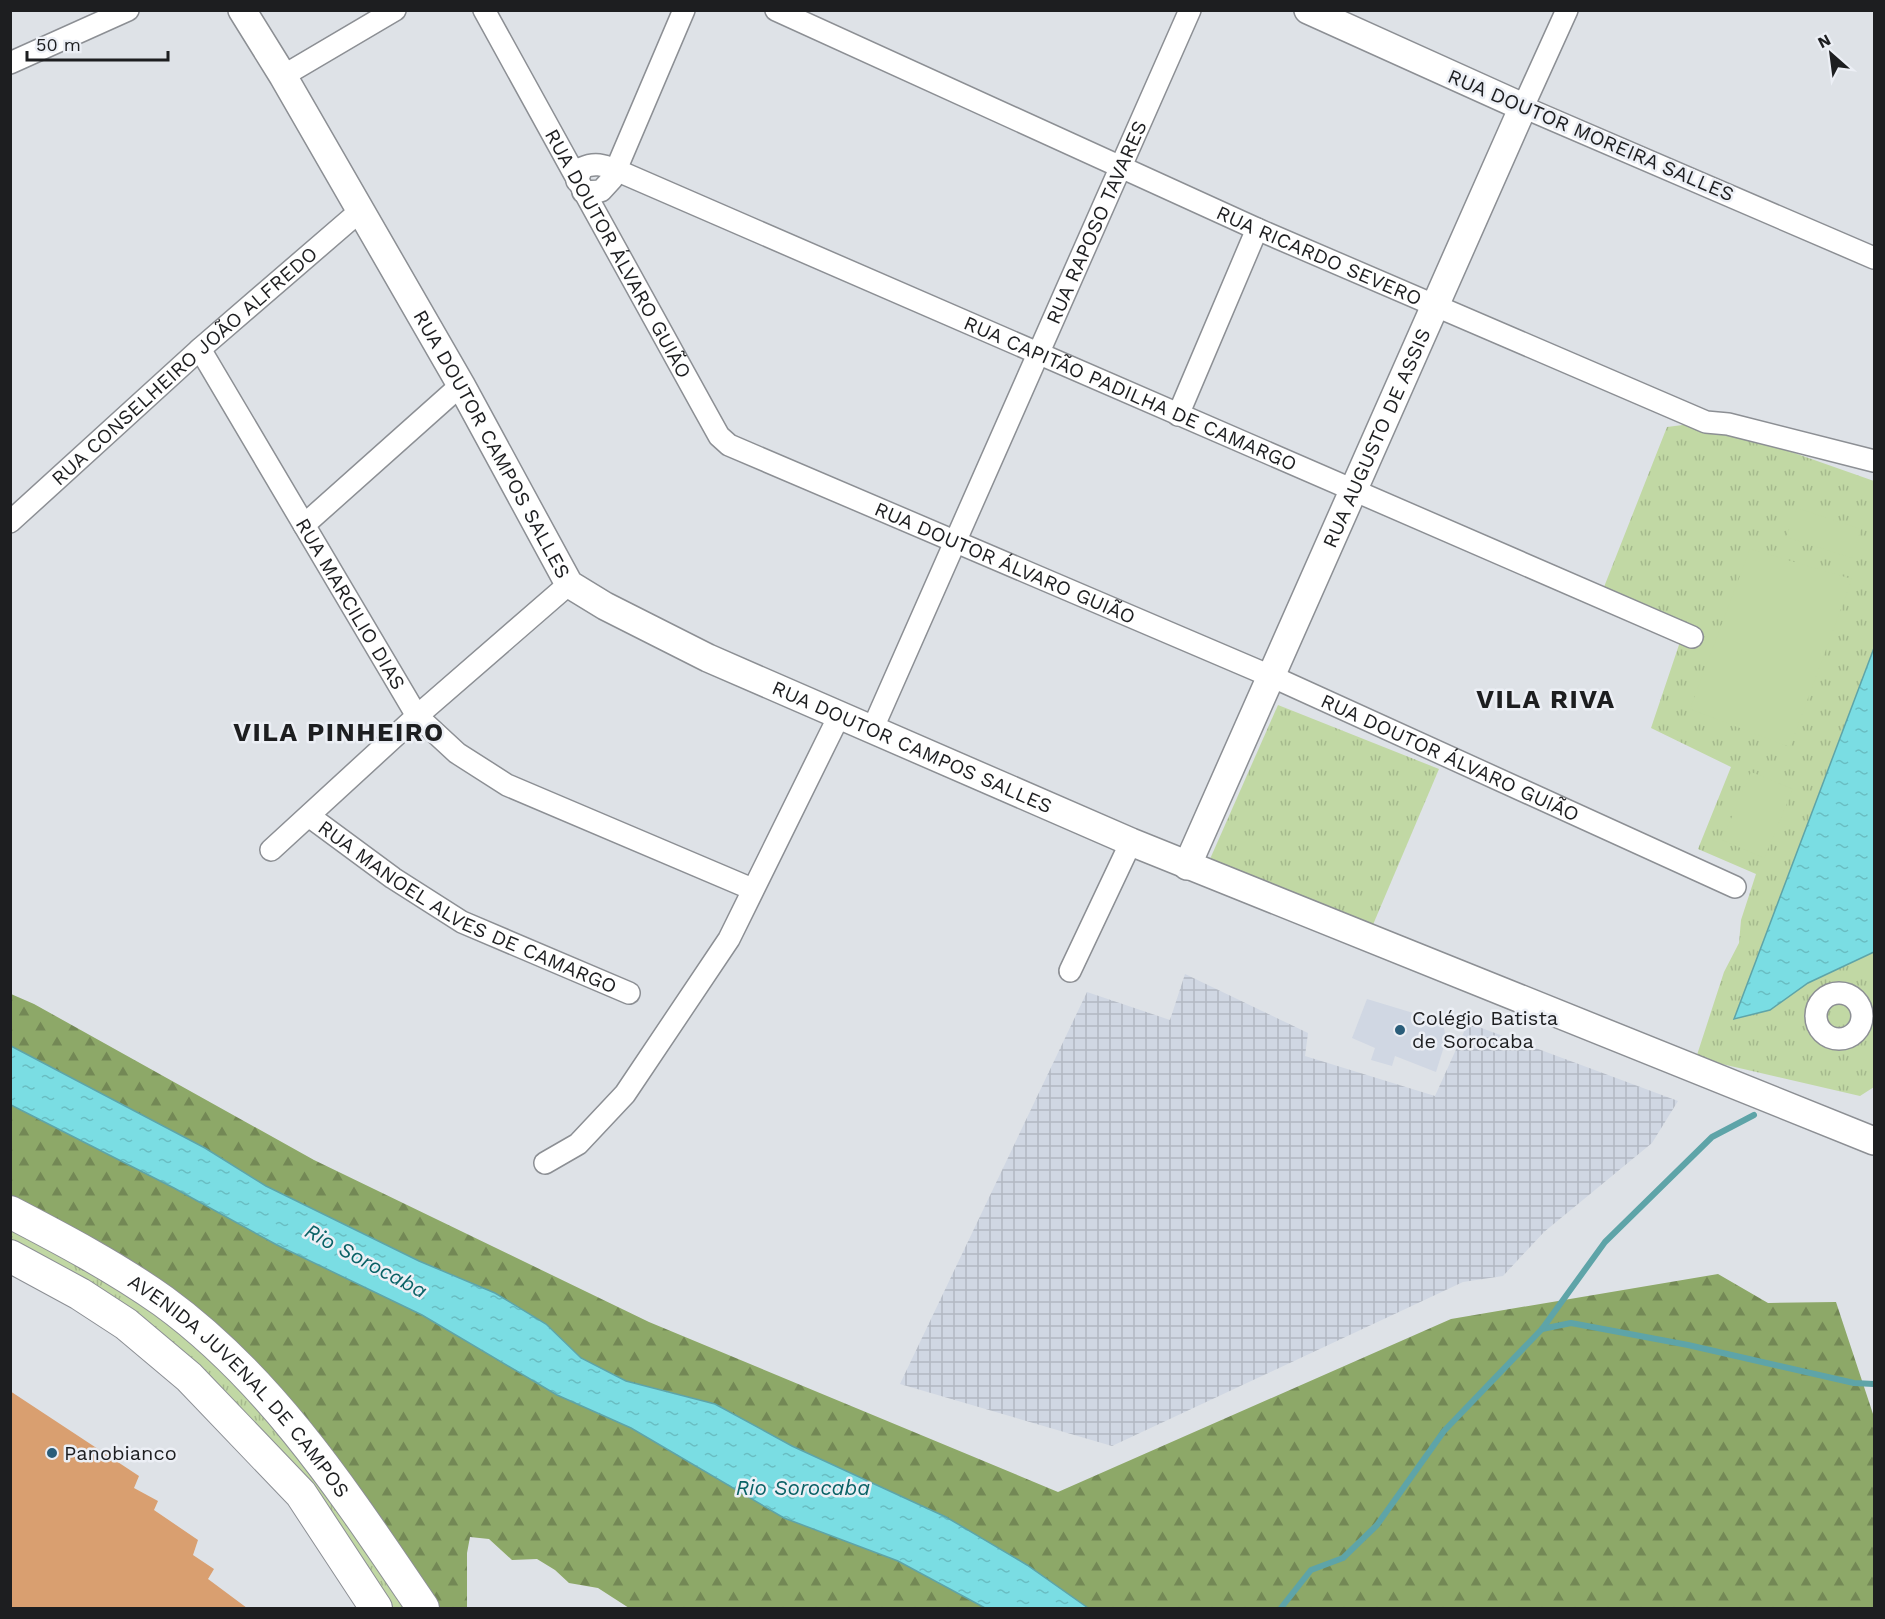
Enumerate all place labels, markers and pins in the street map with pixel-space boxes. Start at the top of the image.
place label: Colégio Batista de Sorocaba [1412,1006,1558,1053]
marker: Colégio Batista de Sorocaba [1393,1023,1407,1037]
place label: Panobianco [64,1441,177,1465]
marker: Panobianco [45,1446,59,1460]

